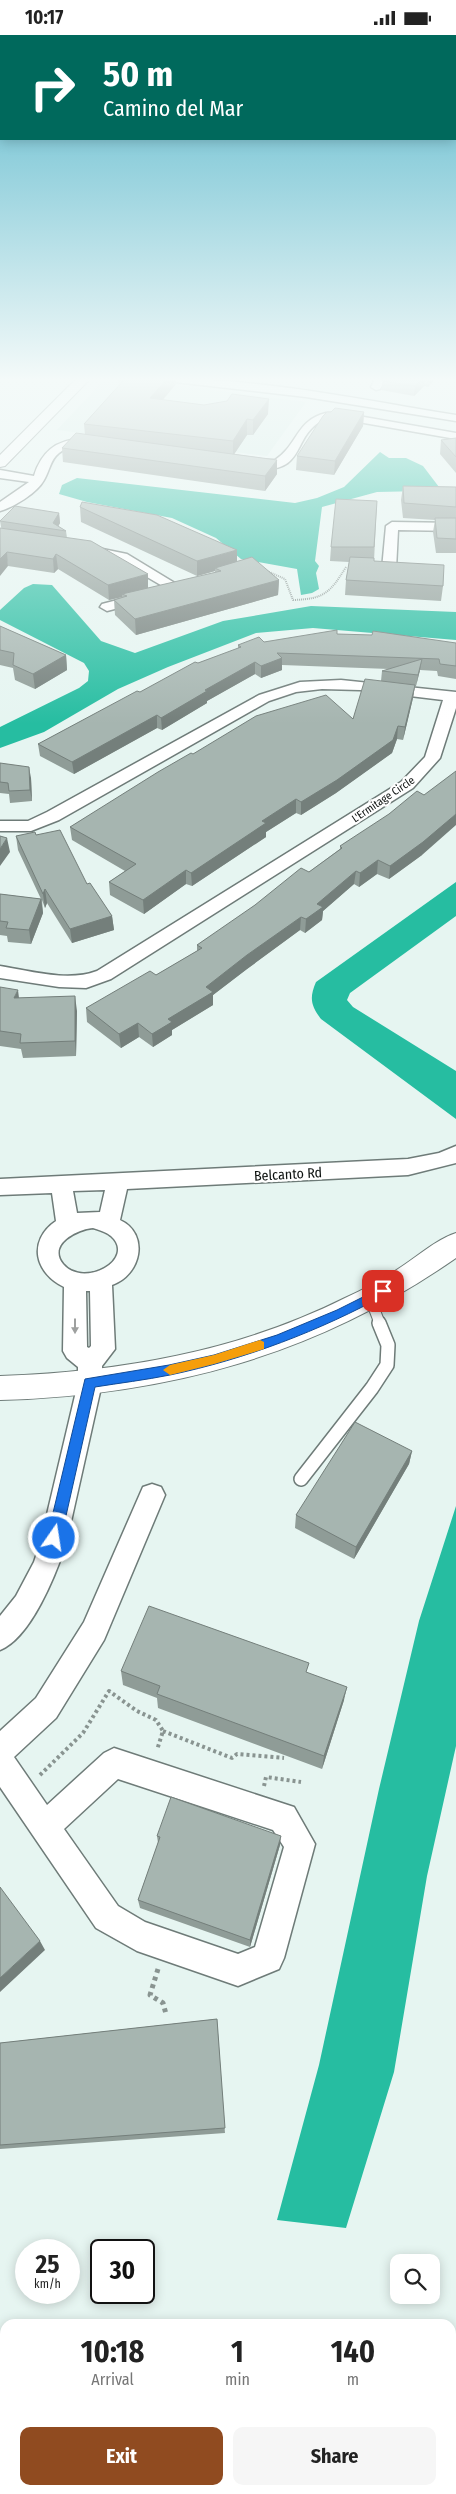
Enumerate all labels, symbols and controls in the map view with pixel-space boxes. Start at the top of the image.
text: 10:17 [25,6,63,29]
text: 50 m [103,53,173,95]
icon: right [20,55,85,120]
text: Camino del Mar [103,95,243,122]
street label: L'Ermitage Circle [349,774,417,825]
street label: Belcanto Rd [254,1164,323,1185]
pin [362,1270,404,1312]
icon: arrive [369,1277,397,1305]
one-way arrow [71,1318,79,1334]
position arrow [27,1511,79,1563]
speed limit sign: 30 [90,2239,155,2304]
text: 25 [36,2250,59,2280]
map controls [390,2254,440,2304]
button: search [390,2254,440,2304]
text: km/h [34,2277,61,2291]
text: 10:18 [81,2334,144,2370]
text: 1 [231,2334,244,2370]
text: 140 [331,2334,375,2370]
text: Arrival [91,2370,134,2389]
text: min [225,2370,250,2389]
text: m [347,2370,359,2389]
button: Exit [20,2427,223,2485]
button: Share [233,2427,436,2485]

